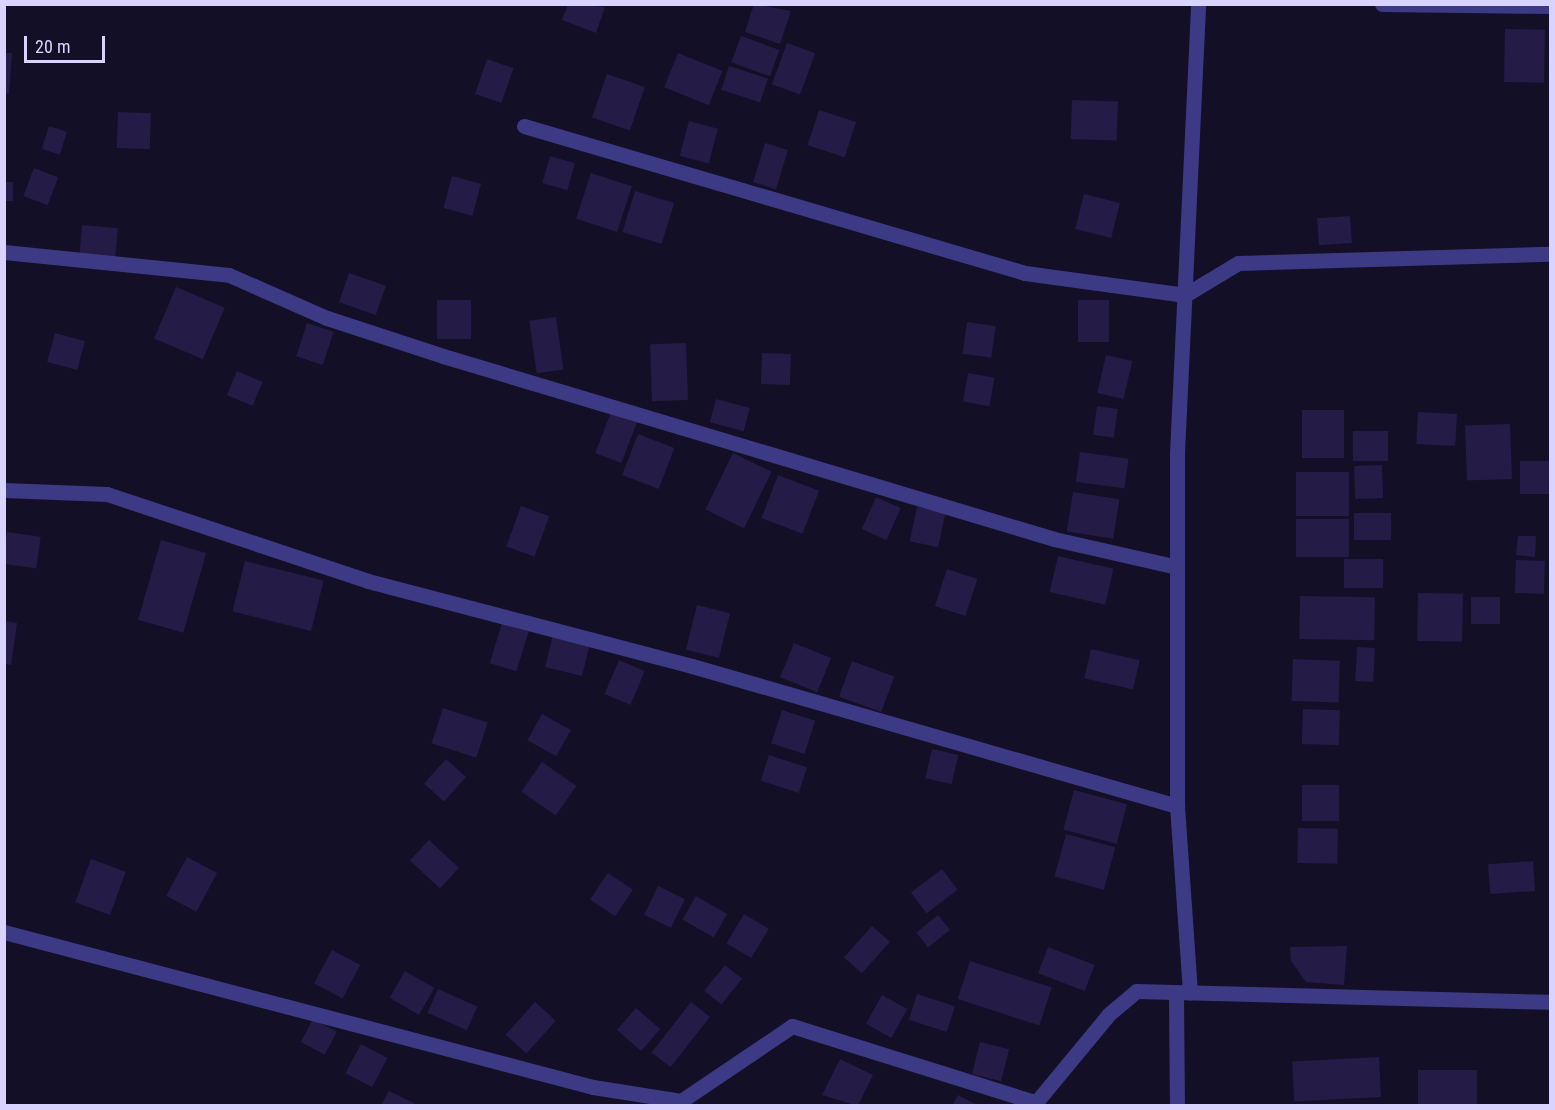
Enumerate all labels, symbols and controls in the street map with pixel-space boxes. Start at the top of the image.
scale bar [27,24,108,62]
text: 20 m [35,36,70,57]

